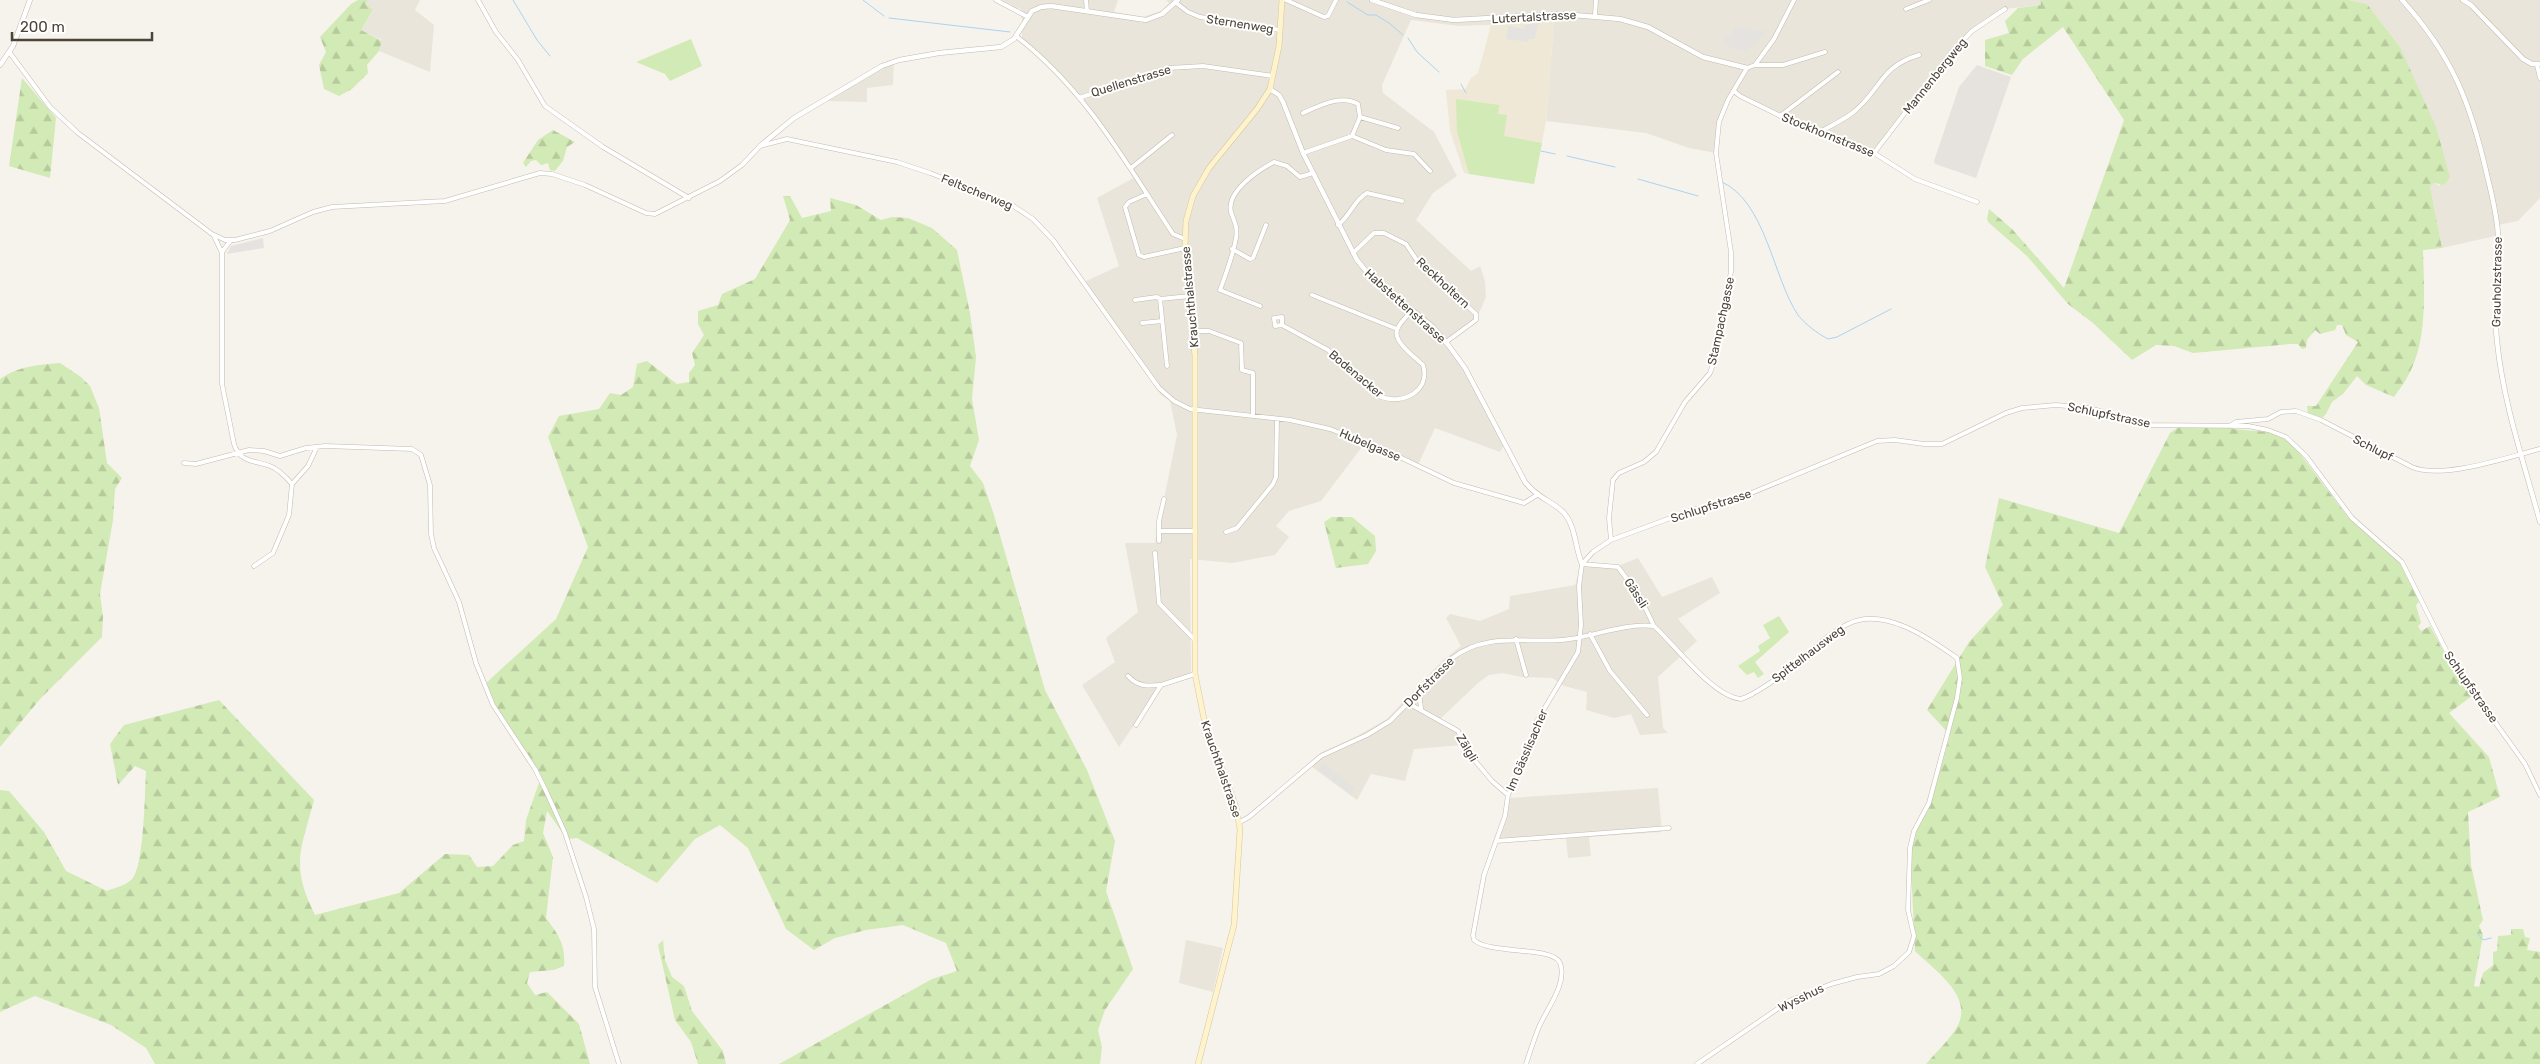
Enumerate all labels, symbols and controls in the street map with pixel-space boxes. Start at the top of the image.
street label: Lutertalstrasse [1491,8,1577,26]
scale bar [12,10,152,42]
street label: Sternenweg [1205,12,1275,36]
text: 200 m [20,18,65,36]
street label: Mannenbergweg [1900,35,1970,117]
street label: Quellenstrasse [1089,62,1173,100]
street label: Stockhornstrasse [1780,110,1877,160]
street label: Feltscherweg [939,171,1015,213]
street label: Grauholzstrasse [2489,236,2505,327]
street label: Krauchthalstrasse [1179,245,1201,348]
street label: Reckholtern [1413,255,1473,311]
street label: Habstettenstrasse [1362,266,1449,346]
street label: Stampachgasse [1705,275,1737,366]
street label: Bodenacker [1326,347,1386,401]
street label: Schlupfstrasse [2066,399,2152,431]
street label: Hubelgasse [1337,426,1403,464]
street label: Schlupf [2351,432,2396,464]
street label: Schlupfstrasse [1669,486,1753,526]
street label: Gässli [1621,575,1651,611]
street label: Spittelhausweg [1769,622,1847,686]
street label: Schlupfstrasse [2441,649,2501,726]
street label: Dorfstrasse [1401,654,1457,710]
street label: Im Gässlisacher [1503,707,1551,793]
street label: Krauchthalstrasse [1198,719,1244,820]
street label: Zälgli [1453,732,1481,764]
street label: Wysshus [1776,981,1826,1015]

